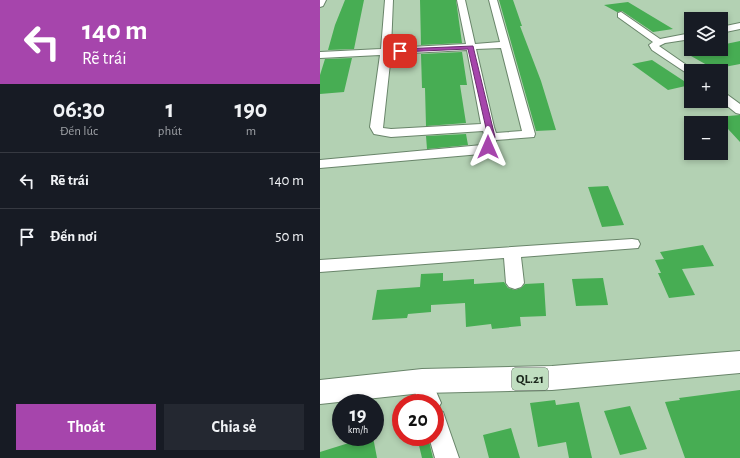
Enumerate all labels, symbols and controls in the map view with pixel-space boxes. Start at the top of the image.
map controls [684,12,728,160]
button: layers [684,12,728,56]
icon: left [16,16,68,68]
text: 140 m [82,17,148,45]
pin [383,34,417,68]
icon: arrive [389,40,411,62]
text: Rẽ trái [82,50,127,68]
button: + [684,64,728,108]
text: 06:30 [53,98,105,122]
text: 1 [166,98,174,122]
text: 190 [235,98,267,122]
button: − [684,116,728,160]
text: Đến lúc [60,125,98,138]
text: phút [158,125,182,138]
text: m [246,125,256,138]
position arrow [467,126,509,168]
icon: left [16,170,38,192]
text: Rẽ trái [50,173,89,188]
text: 140 m [269,173,304,188]
icon: arrive [16,226,38,248]
text: Đến nơi [50,229,97,244]
text: 50 m [275,229,304,244]
road number: QL.21 [512,368,548,390]
speed limit sign: 20 [392,394,444,446]
button: Thoát [16,404,156,450]
button: Chia sẻ [164,404,304,450]
text: 19 [350,405,366,425]
text: km/h [348,425,368,435]

